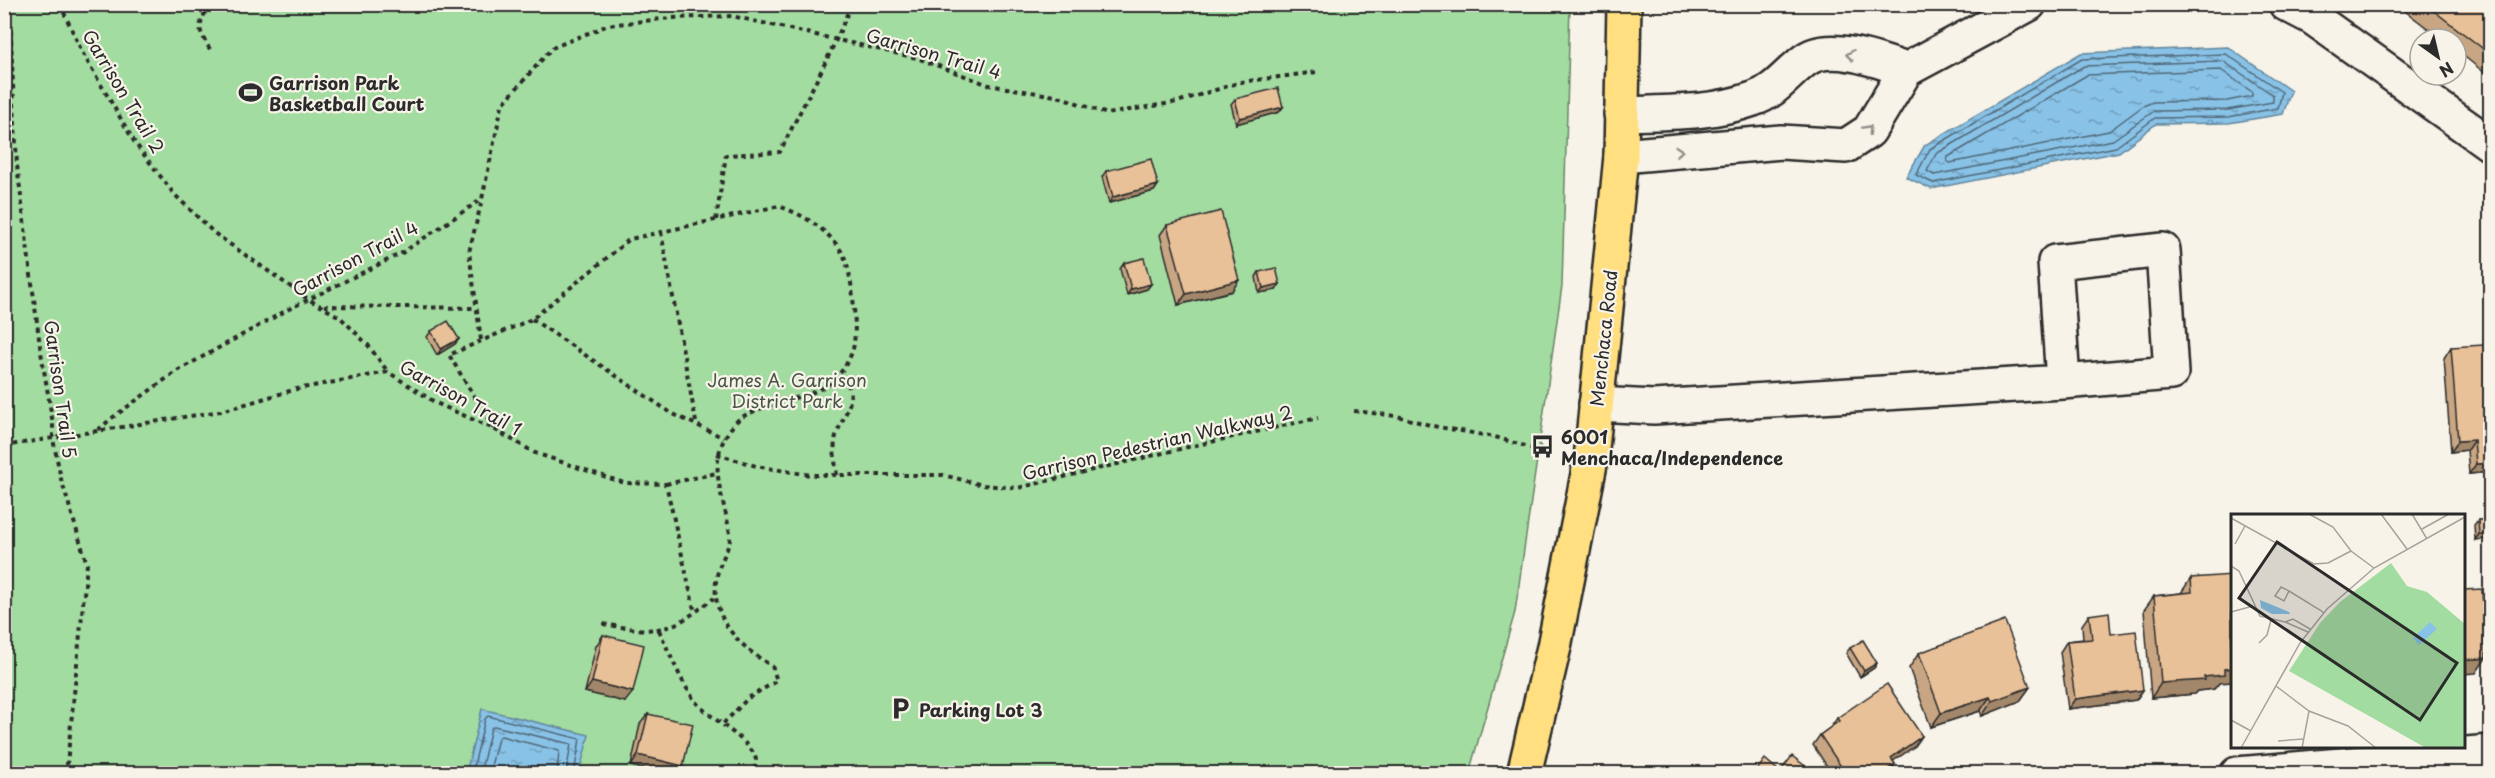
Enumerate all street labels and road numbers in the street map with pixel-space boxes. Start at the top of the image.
street label: Garrison Trail 4 [863,21,1005,85]
street label: Garrison Trail 2 [76,24,172,158]
street label: Garrison Trail 4 [287,213,423,303]
street label: Menchaca Road [1582,268,1624,408]
street label: Garrison Trail 5 [38,318,84,460]
street label: Garrison Trail 1 [395,352,527,442]
street label: Garrison Pedestrian Walkway 2 [1019,398,1295,486]

